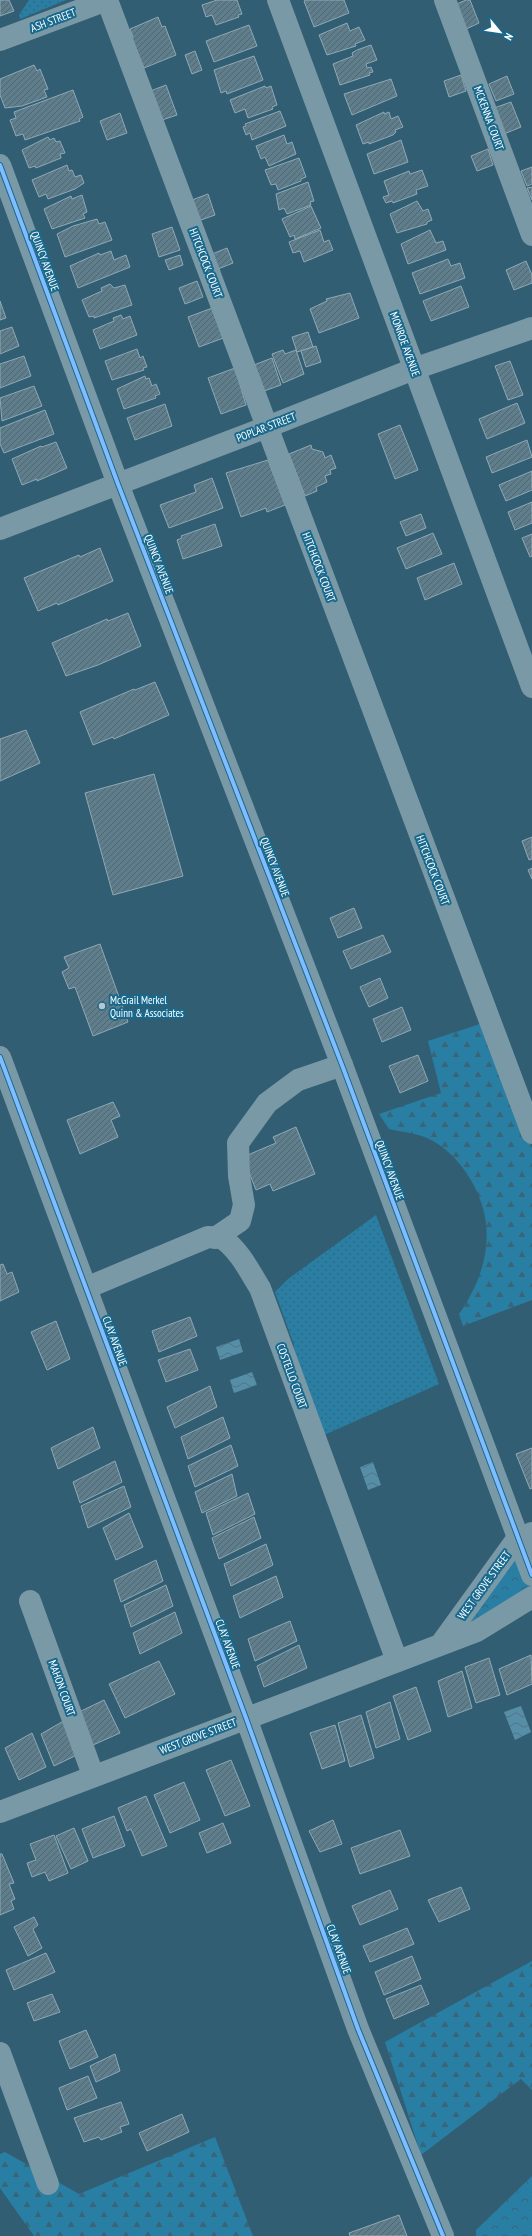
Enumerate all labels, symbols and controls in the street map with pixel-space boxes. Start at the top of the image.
street label: ASH STREET [28,5,78,35]
north arrow [480,12,520,52]
text: N [501,31,516,43]
street label: MCKENNA COURT [471,84,507,152]
street label: HITCHCOCK COURT [186,226,226,300]
street label: QUINCY AVENUE [28,229,62,293]
street label: MONROE AVENUE [387,310,423,378]
street label: POPLAR STREET [234,409,298,445]
street label: HITCHCOCK COURT [299,530,339,604]
street label: QUINCY AVENUE [141,532,177,596]
street label: HITCHCOCK COURT [413,833,453,907]
street label: QUINCY AVENUE [257,835,293,899]
place label: McGrail Merkel Quinn & Associates [110,993,184,1020]
marker: McGrail Merkel Quinn & Associates [97,1001,107,1011]
street label: QUINCY AVENUE [373,1138,407,1202]
street label: CLAY AVENUE [100,1314,131,1368]
street label: COSTELLO COURT [274,1342,310,1411]
street label: WEST GROVE STREET [454,1548,514,1622]
street label: CLAY AVENUE [213,1617,244,1671]
street label: MAHON COURT [45,1658,79,1718]
street label: WEST GROVE STREET [158,1715,239,1757]
street label: CLAY AVENUE [324,1922,355,1976]

